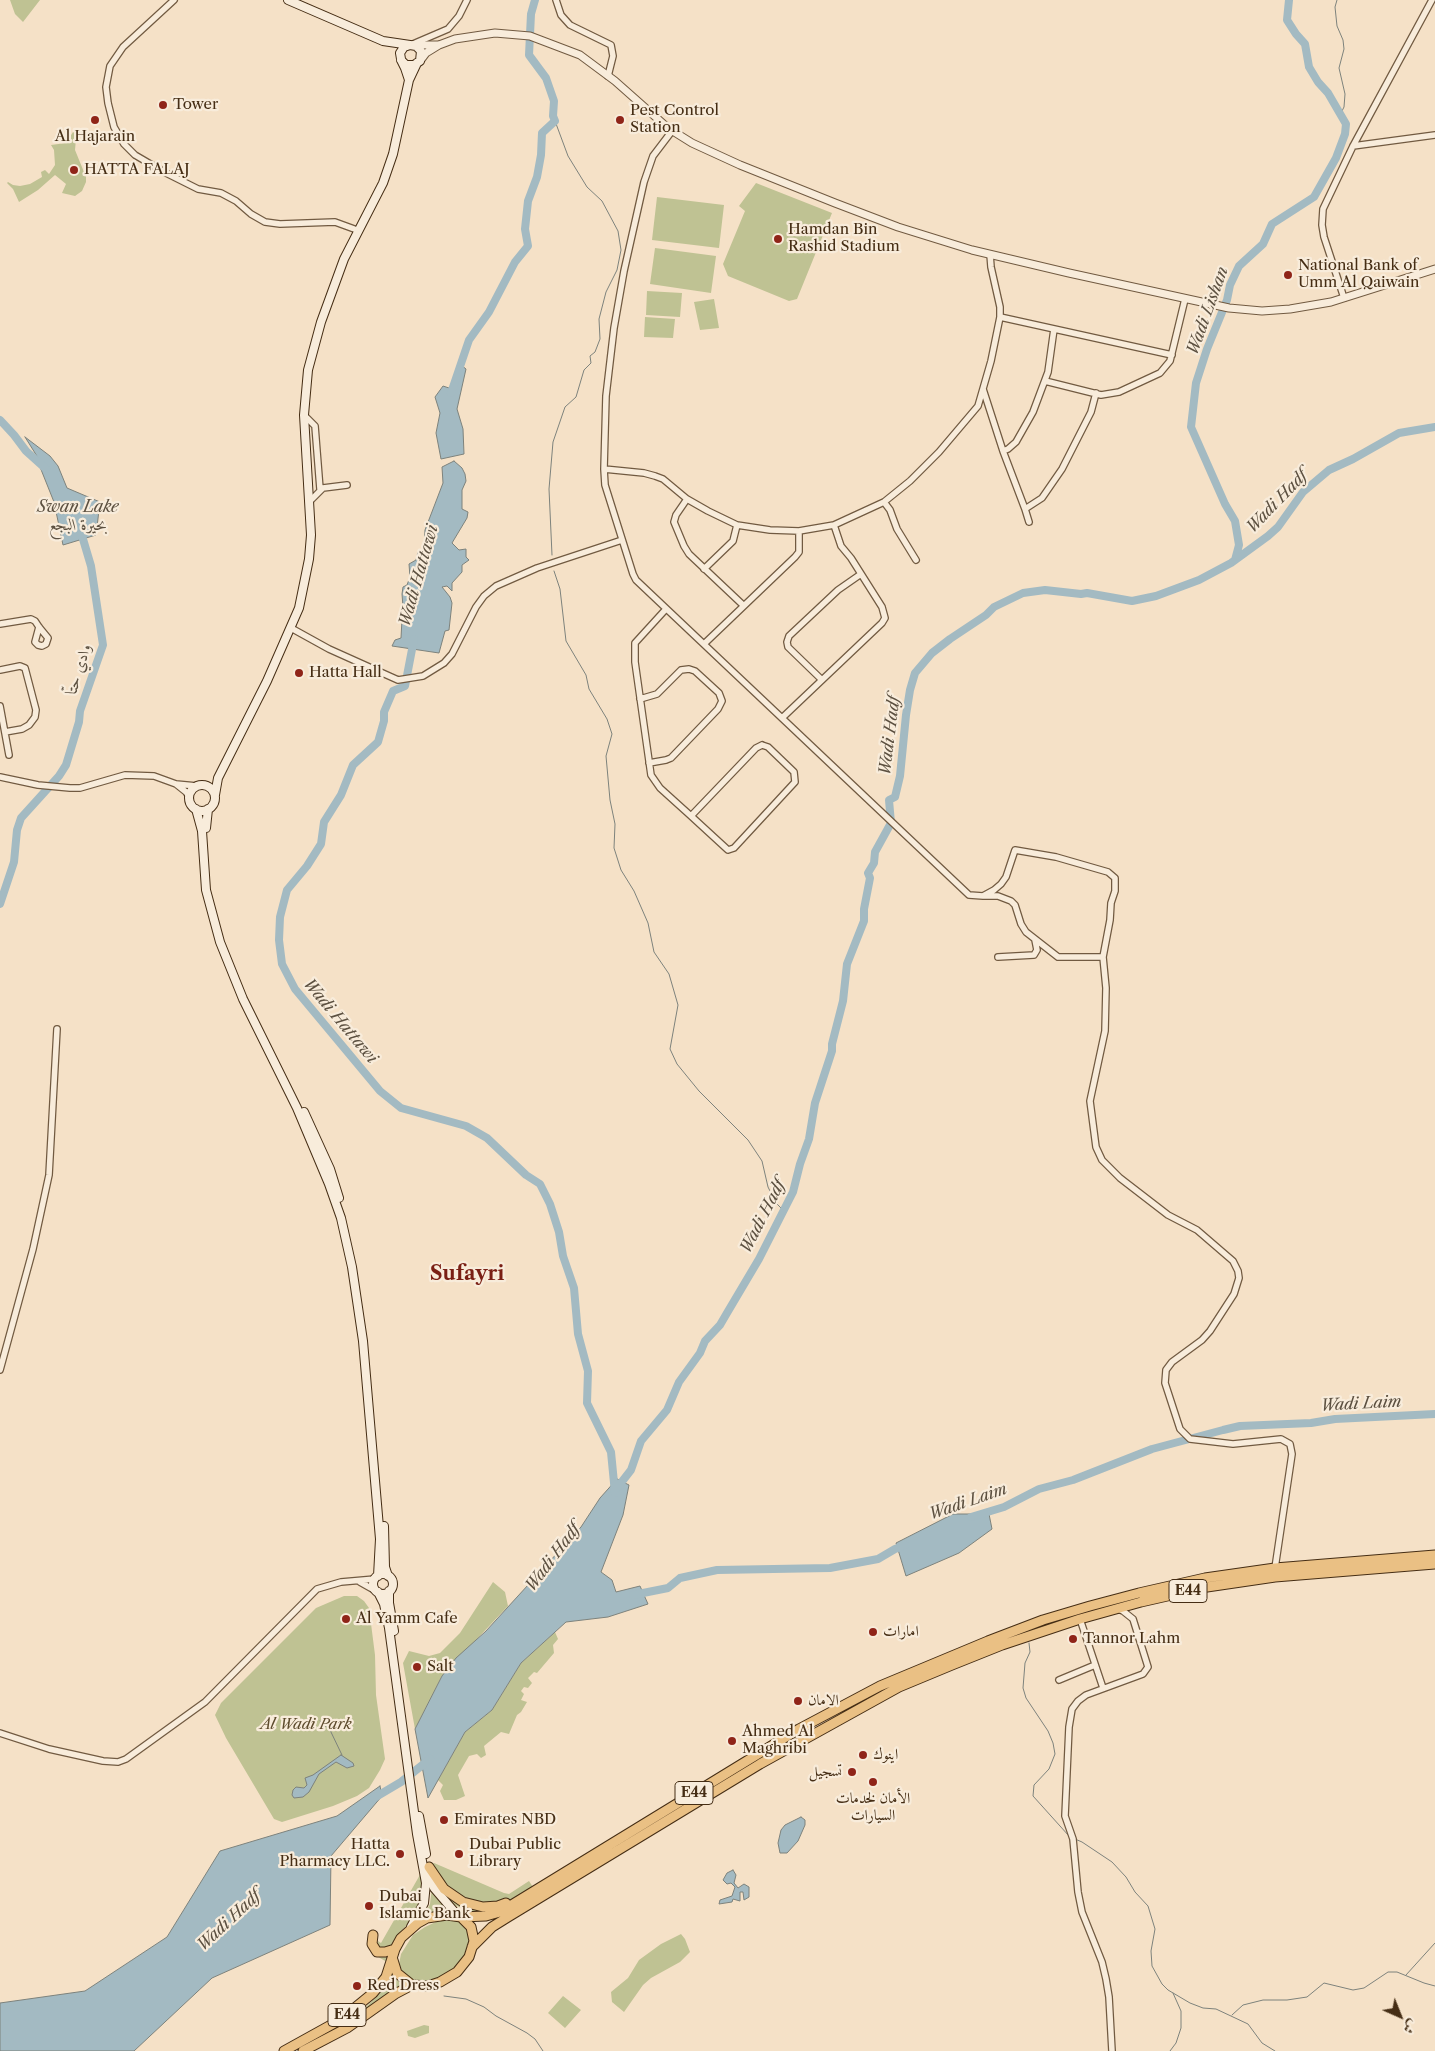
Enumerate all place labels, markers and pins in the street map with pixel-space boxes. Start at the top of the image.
place label: Tower [173,96,218,114]
marker: Tower [157,99,169,111]
place label: Pest Control Station [630,102,719,137]
marker: Al Hajarain [89,114,101,126]
marker: Pest Control Station [614,114,626,126]
place label: Al Hajarain [55,128,135,146]
place label: HATTA FALAJ [84,161,190,179]
marker: HATTA FALAJ [68,164,80,176]
place label: Hamdan Bin Rashid Stadium [788,221,900,256]
marker: Hamdan Bin Rashid Stadium [772,233,784,245]
place label: National Bank of Umm Al Qaiwain [1298,257,1419,292]
marker: National Bank of Umm Al Qaiwain [1282,269,1294,281]
place label: Hatta Hall [309,664,382,682]
marker: Hatta Hall [293,667,305,679]
place label: Al Yamm Cafe [356,1610,458,1628]
marker: Al Yamm Cafe [340,1613,352,1625]
place label: امارات [883,1623,919,1641]
marker: امارات [867,1626,879,1638]
place label: Tannor Lahm [1083,1630,1180,1648]
marker: Tannor Lahm [1067,1633,1079,1645]
place label: Salt [427,1658,454,1676]
marker: Salt [411,1661,423,1673]
place label: الامان [808,1692,839,1710]
marker: الامان [792,1695,804,1707]
place label: Ahmed Al Maghribi [742,1723,814,1758]
marker: Ahmed Al Maghribi [726,1735,738,1747]
place label: اينوك [873,1746,898,1764]
marker: اينوك [857,1749,869,1761]
place label: تسجيل [809,1763,842,1781]
marker: تسجيل [846,1766,858,1778]
marker: الأمان لخدمات السيارات [867,1776,879,1788]
place label: الأمان لخدمات السيارات [836,1790,910,1825]
place label: Emirates NBD [454,1811,556,1829]
marker: Emirates NBD [438,1814,450,1826]
place label: Hatta Pharmacy LLC. [279,1836,390,1871]
place label: Dubai Public Library [469,1836,561,1871]
marker: Hatta Pharmacy LLC. [394,1848,406,1860]
marker: Dubai Public Library [453,1848,465,1860]
place label: Dubai Islamic Bank [379,1888,470,1923]
marker: Dubai Islamic Bank [363,1900,375,1912]
place label: Red Dress [367,1977,439,1995]
marker: Red Dress [351,1980,363,1992]

